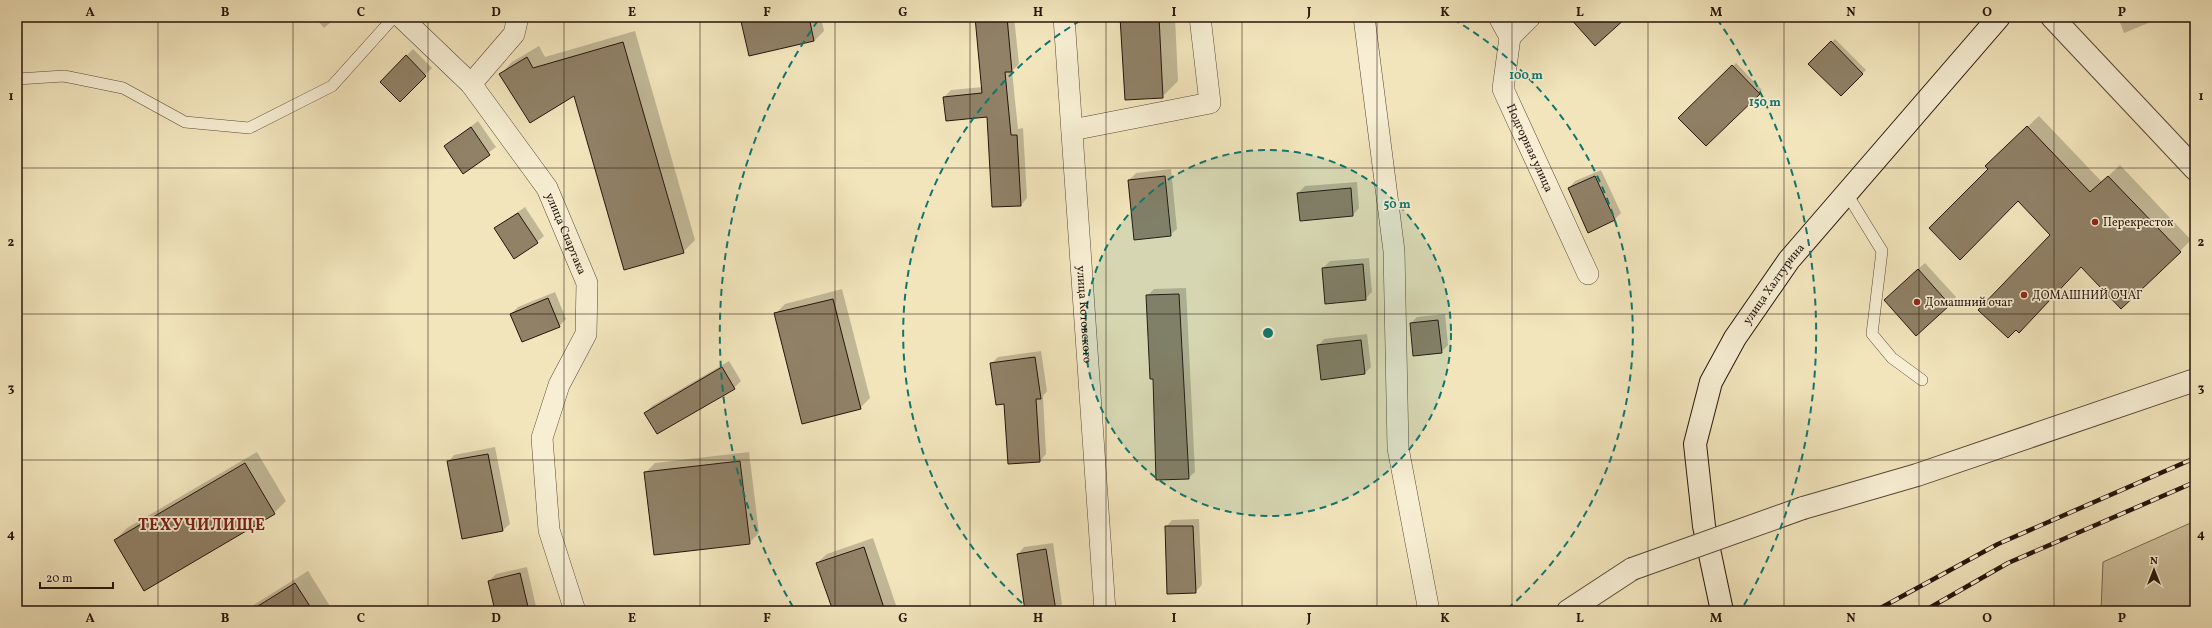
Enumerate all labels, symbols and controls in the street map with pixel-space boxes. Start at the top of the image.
text: A [85,4,95,22]
text: B [221,4,230,22]
text: C [357,4,365,22]
text: D [491,4,501,22]
text: E [628,4,636,22]
text: F [763,4,771,22]
text: G [898,4,908,22]
text: H [1033,4,1043,22]
text: I [1172,4,1177,22]
text: J [1306,4,1312,22]
text: K [1440,4,1450,22]
text: L [1576,4,1584,22]
text: M [1710,4,1723,22]
text: N [1846,4,1856,22]
text: O [1982,4,1992,22]
text: P [2118,4,2126,22]
text: 100 m [1509,68,1543,84]
text: 1 [8,88,14,106]
text: 1 [2198,88,2204,106]
text: 150 m [1749,95,1781,111]
street label: Подгорная улица [1502,101,1556,195]
street label: улица Спартака [541,190,590,277]
text: 50 m [1383,197,1411,213]
place label: Перекресток [2103,215,2174,231]
marker: Перекресток [2090,217,2100,227]
text: 2 [8,234,15,252]
text: 2 [2198,234,2205,252]
street label: улица Халтурина [1740,240,1809,328]
street label: улица Котовского [1072,265,1095,364]
place label: ДОМАШНИЙ ОЧАГ [2032,287,2143,304]
marker: ДОМАШНИЙ ОЧАГ [2019,290,2029,300]
place label: Домашний очаг [1925,295,2013,311]
marker: Домашний очаг [1912,297,1922,307]
centre of rings [1261,326,1275,340]
text: 3 [8,380,15,398]
text: 3 [2198,380,2205,398]
district label: ТЕХУЧИЛИЩЕ [138,515,266,537]
text: 4 [7,526,15,544]
text: 4 [2197,526,2205,544]
north arrow [2134,550,2174,590]
text: N [2150,554,2158,569]
scale bar [40,564,113,590]
text: 20 m [46,571,73,587]
text: A [85,610,95,628]
text: B [221,610,230,628]
text: C [357,610,365,628]
text: D [491,610,501,628]
text: E [628,610,636,628]
text: F [763,610,771,628]
text: G [898,610,908,628]
text: H [1033,610,1043,628]
text: I [1172,610,1177,628]
text: J [1306,610,1312,628]
text: K [1440,610,1450,628]
text: L [1576,610,1584,628]
text: M [1710,610,1723,628]
text: N [1846,610,1856,628]
text: O [1982,610,1992,628]
text: P [2118,610,2126,628]

